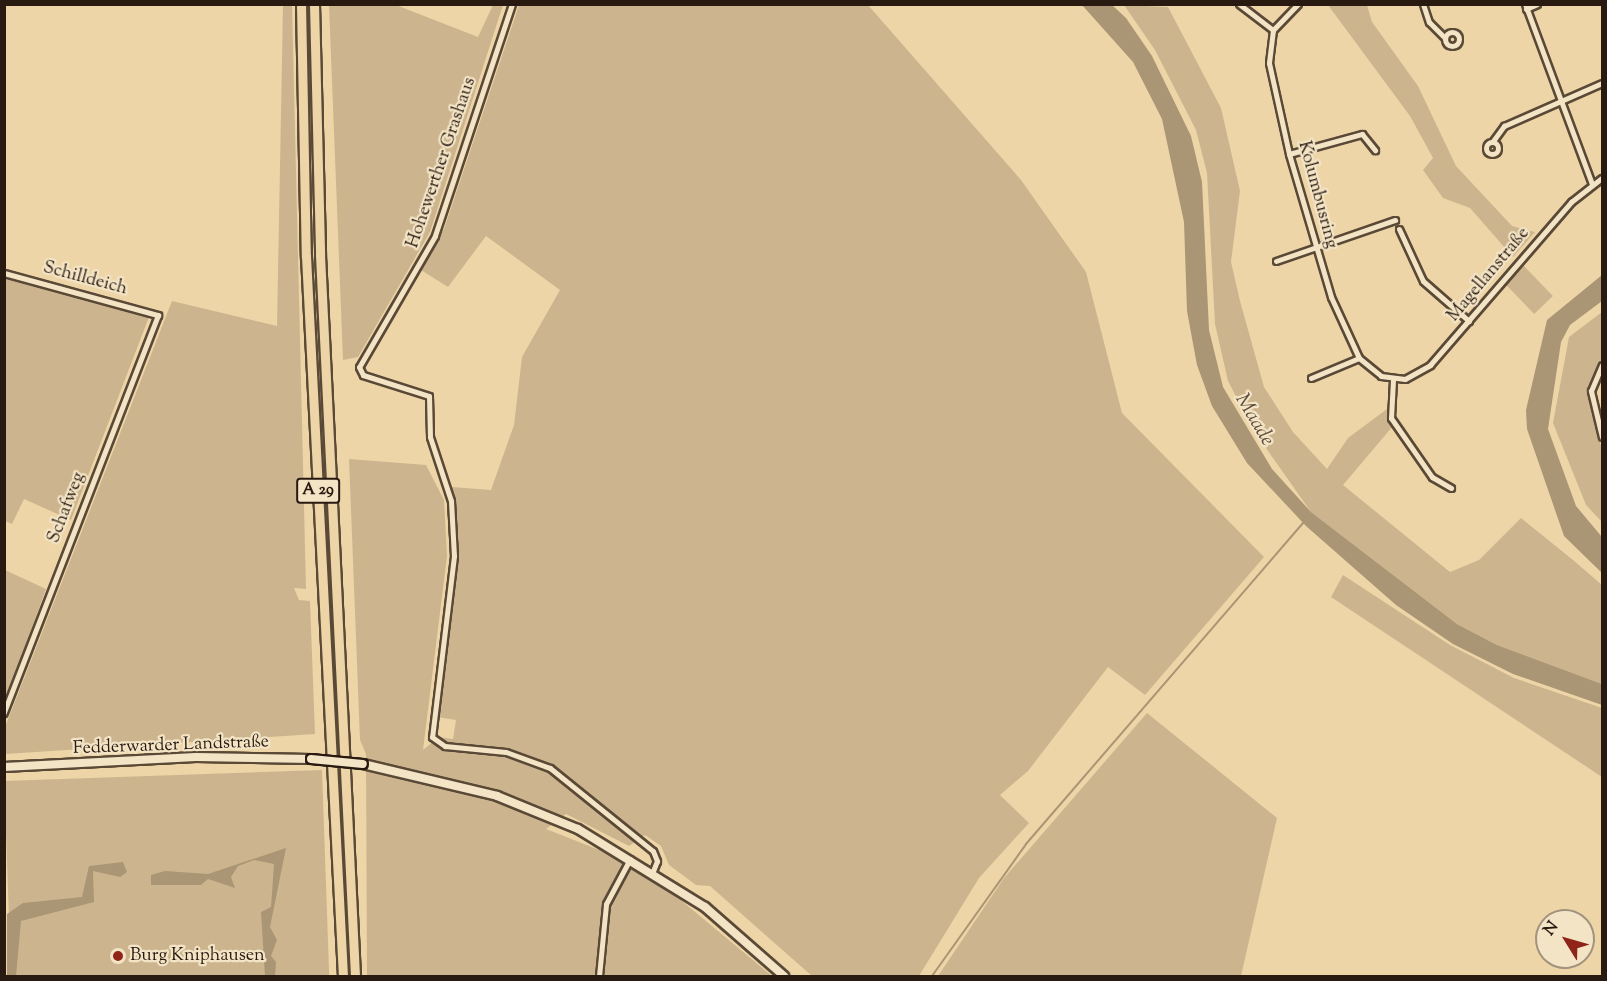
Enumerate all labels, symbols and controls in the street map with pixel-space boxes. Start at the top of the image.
street label: Hohewerther Grashaus [403,75,481,251]
street label: Kolumbusring [1292,139,1342,251]
street label: Magellanstraße [1443,223,1535,327]
street label: Schilldeich [41,257,129,301]
water label: Maade [1229,390,1279,450]
street label: Schafweg [44,470,90,546]
road number: A 29 [296,478,340,504]
street label: Fedderwarder Landstraße [73,732,269,760]
north arrow [1535,909,1595,969]
text: N [1539,917,1565,941]
place label: Burg Kniphausen [130,945,265,967]
marker: Burg Kniphausen [111,949,125,963]

